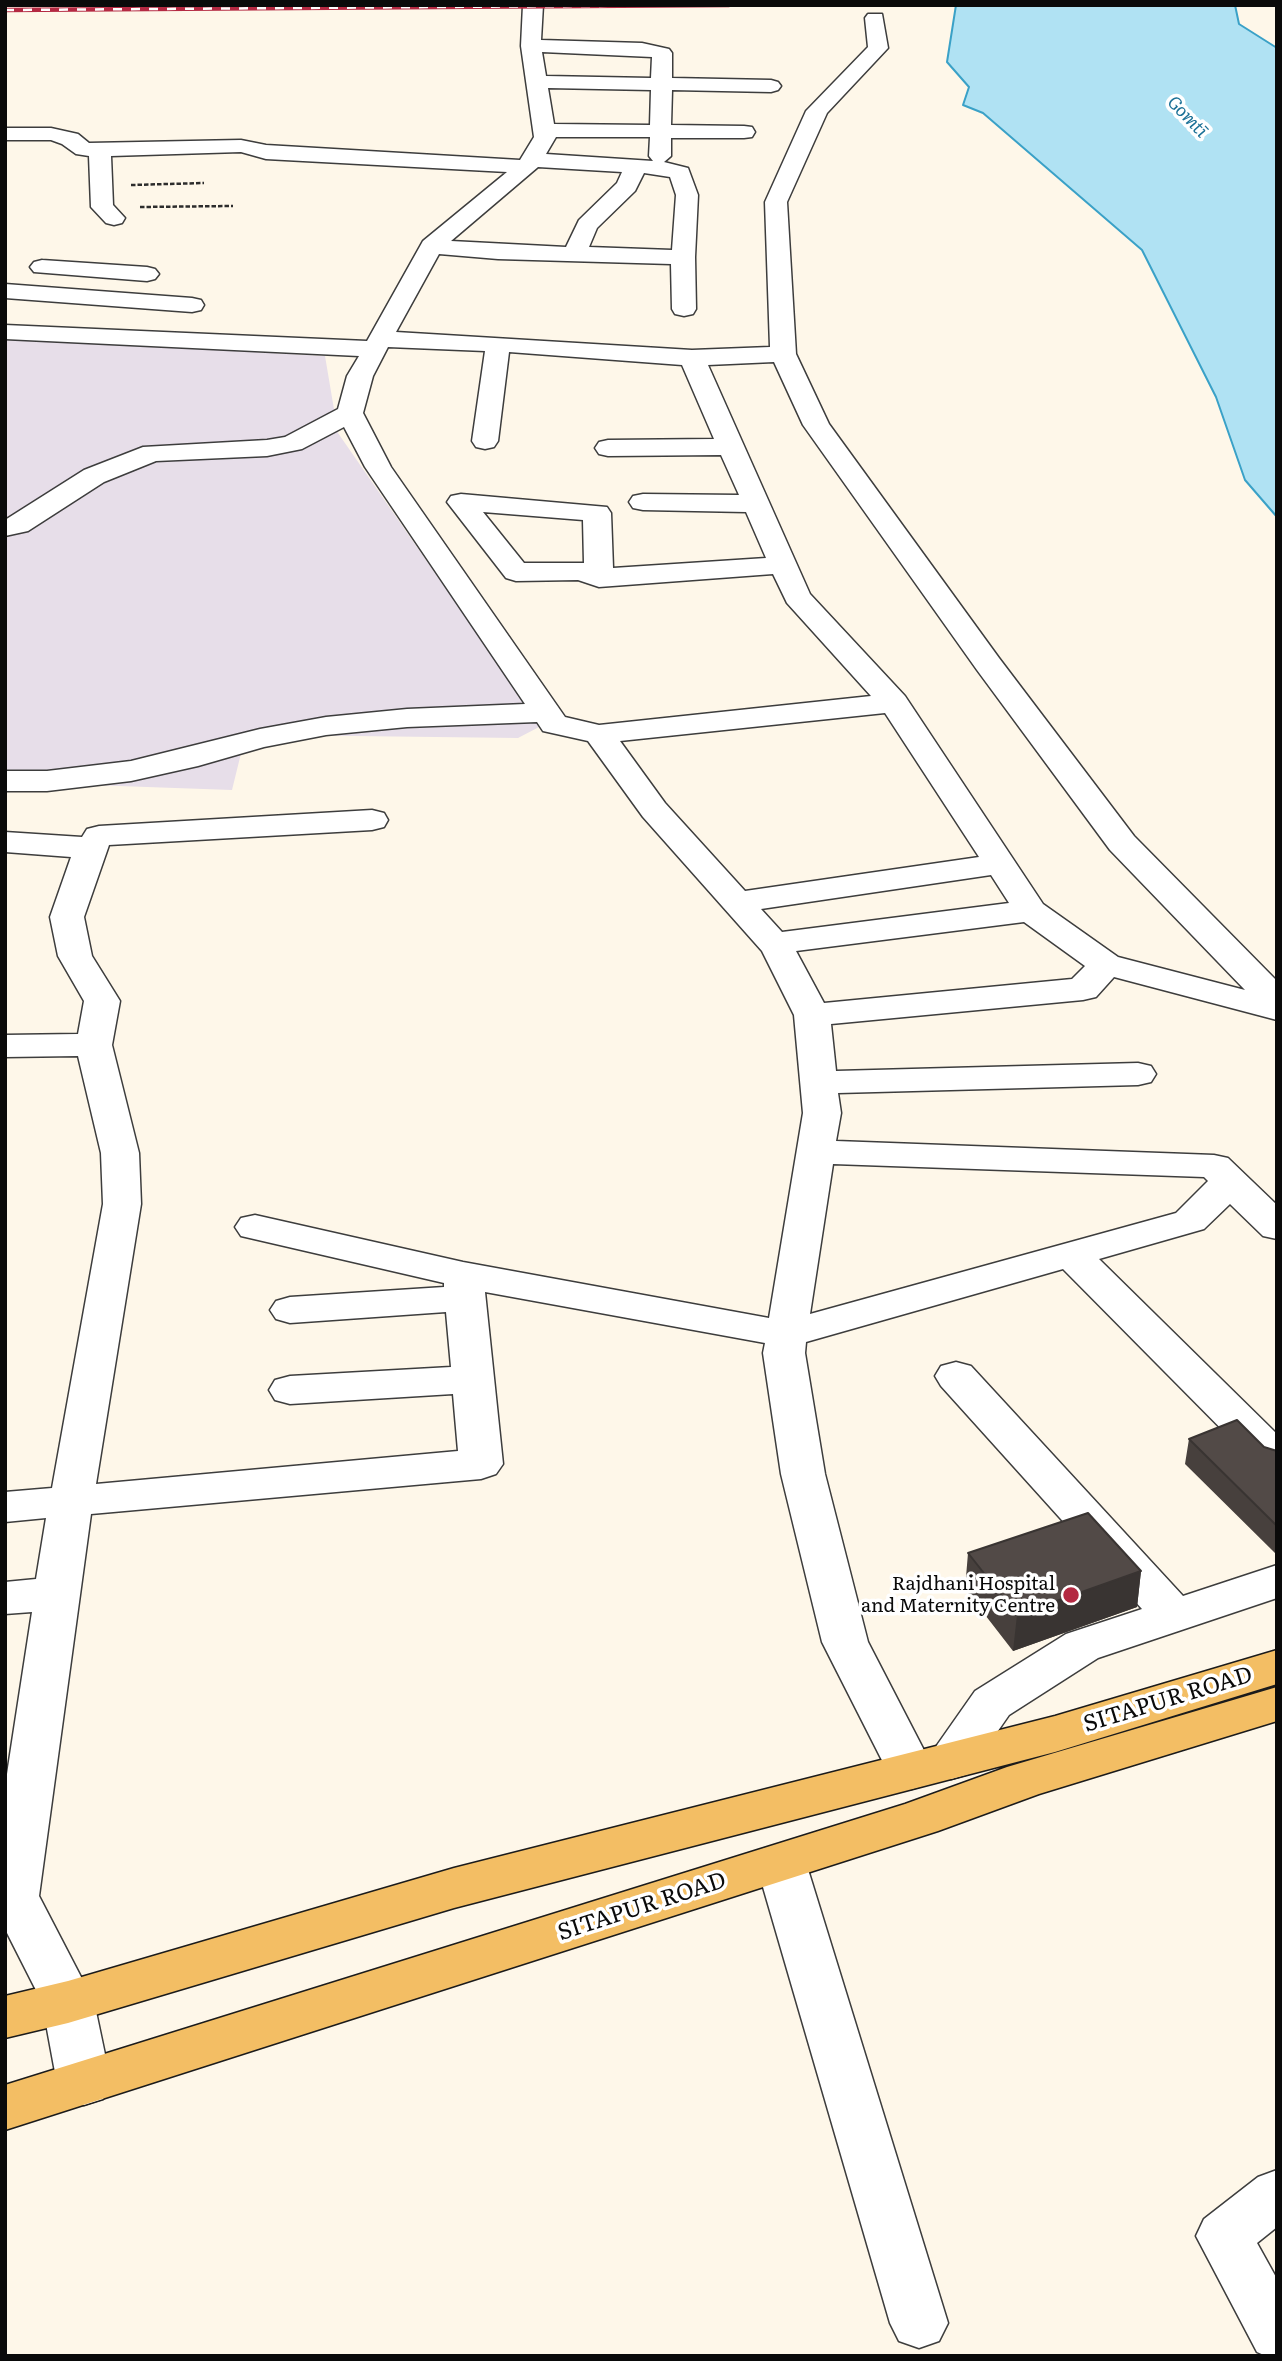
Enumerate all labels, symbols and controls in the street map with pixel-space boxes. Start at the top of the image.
water label: Gomtī [1162,92,1212,142]
place label: Rajdhani Hospital and Maternity Centre [861,1573,1055,1617]
marker: Rajdhani Hospital and Maternity Centre [1061,1585,1081,1605]
street label: SITAPUR ROAD [1080,1661,1256,1739]
street label: SITAPUR ROAD [554,1867,730,1947]

